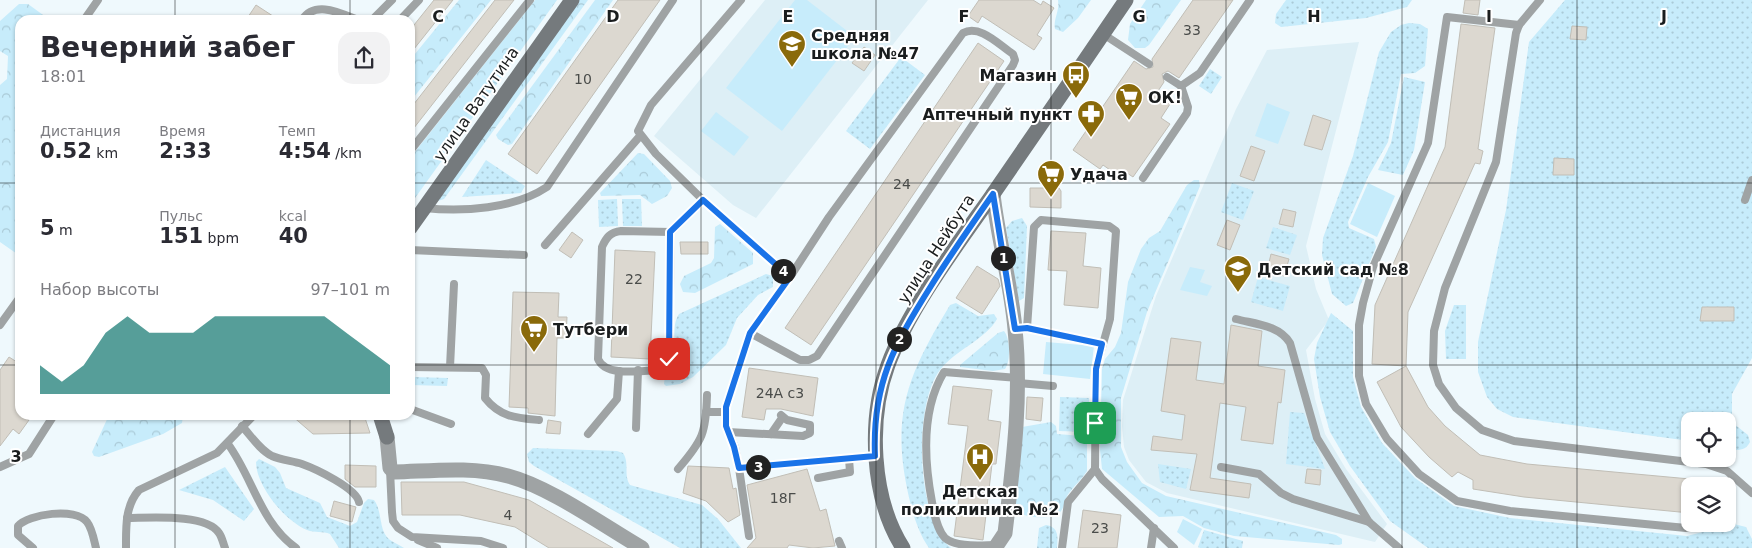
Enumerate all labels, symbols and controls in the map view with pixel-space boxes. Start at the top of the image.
text: C [432,7,444,26]
text: D [606,7,620,26]
text: E [783,7,793,26]
text: F [959,7,969,26]
text: G [1132,7,1146,26]
text: H [1307,7,1321,26]
text: I [1486,7,1492,26]
text: J [1660,7,1667,26]
house number: 33 [1183,22,1201,38]
place label: Средняя школа №47 [811,26,919,63]
school or university icon: Средняя школа №47 [777,29,807,68]
text: Вечерний забег [40,31,295,64]
button: share [338,32,390,84]
street label: улица Ватутина [429,43,523,165]
bus stop icon: Магазин [1061,60,1091,99]
place label: Магазин [980,66,1057,85]
text: 18:01 [40,67,86,86]
house number: 10 [574,71,592,87]
supermarket icon: ОК! [1114,82,1144,121]
place label: ОК! [1148,88,1182,107]
pharmacy icon: Аптечный пункт [1076,99,1106,138]
place label: Аптечный пункт [922,105,1073,124]
text: Дистанция [40,123,121,139]
text: Время [159,123,205,139]
text: Темп [279,123,316,139]
text: 0.52 [40,139,92,163]
text: 2:33 [159,139,212,163]
text: 4:54 [279,139,331,163]
text: km [92,145,118,161]
text: /km [331,145,362,161]
supermarket icon: Удача [1036,159,1066,198]
place label: Удача [1070,165,1128,184]
house number: 24 [893,176,911,192]
street label: улица Нейбута [894,191,978,307]
text: Пульс [159,208,203,224]
text: kcal [279,208,307,224]
text: 5 [40,216,55,240]
text: m [55,222,73,238]
text: 151 [159,224,203,248]
text: 40 [279,224,308,248]
text: bpm [203,230,239,246]
pin: 1 [990,246,1016,270]
text: 1 [999,250,1008,266]
school or university icon: Детский сад №8 [1223,254,1253,293]
pin: 4 [770,258,796,284]
place label: Детский сад №8 [1257,260,1409,279]
text: 4 [779,263,788,279]
house number: 22 [625,271,643,287]
text: Набор высоты [40,280,159,299]
text: 97–101 m [310,280,390,299]
supermarket icon: Тутбери [519,314,549,353]
place label: Тутбери [553,320,628,339]
pin: 2 [886,326,912,352]
text: 2 [895,331,904,347]
pin [648,338,690,380]
icon: check [655,345,683,373]
house number: 24А с3 [756,385,804,401]
pin [1074,402,1116,444]
icon: arrive [1081,409,1109,437]
map controls [1681,412,1736,532]
button: locate [1681,412,1736,467]
hospital icon: Детская поликлиника №2 [965,442,995,481]
text: 3 [10,447,22,466]
pin: 3 [746,454,770,480]
text: 3 [754,459,763,475]
button: layers [1681,477,1736,532]
place label: Детская поликлиника №2 [901,482,1059,519]
house number: 18Г [770,490,796,506]
house number: 4 [504,507,513,523]
house number: 23 [1091,520,1109,536]

